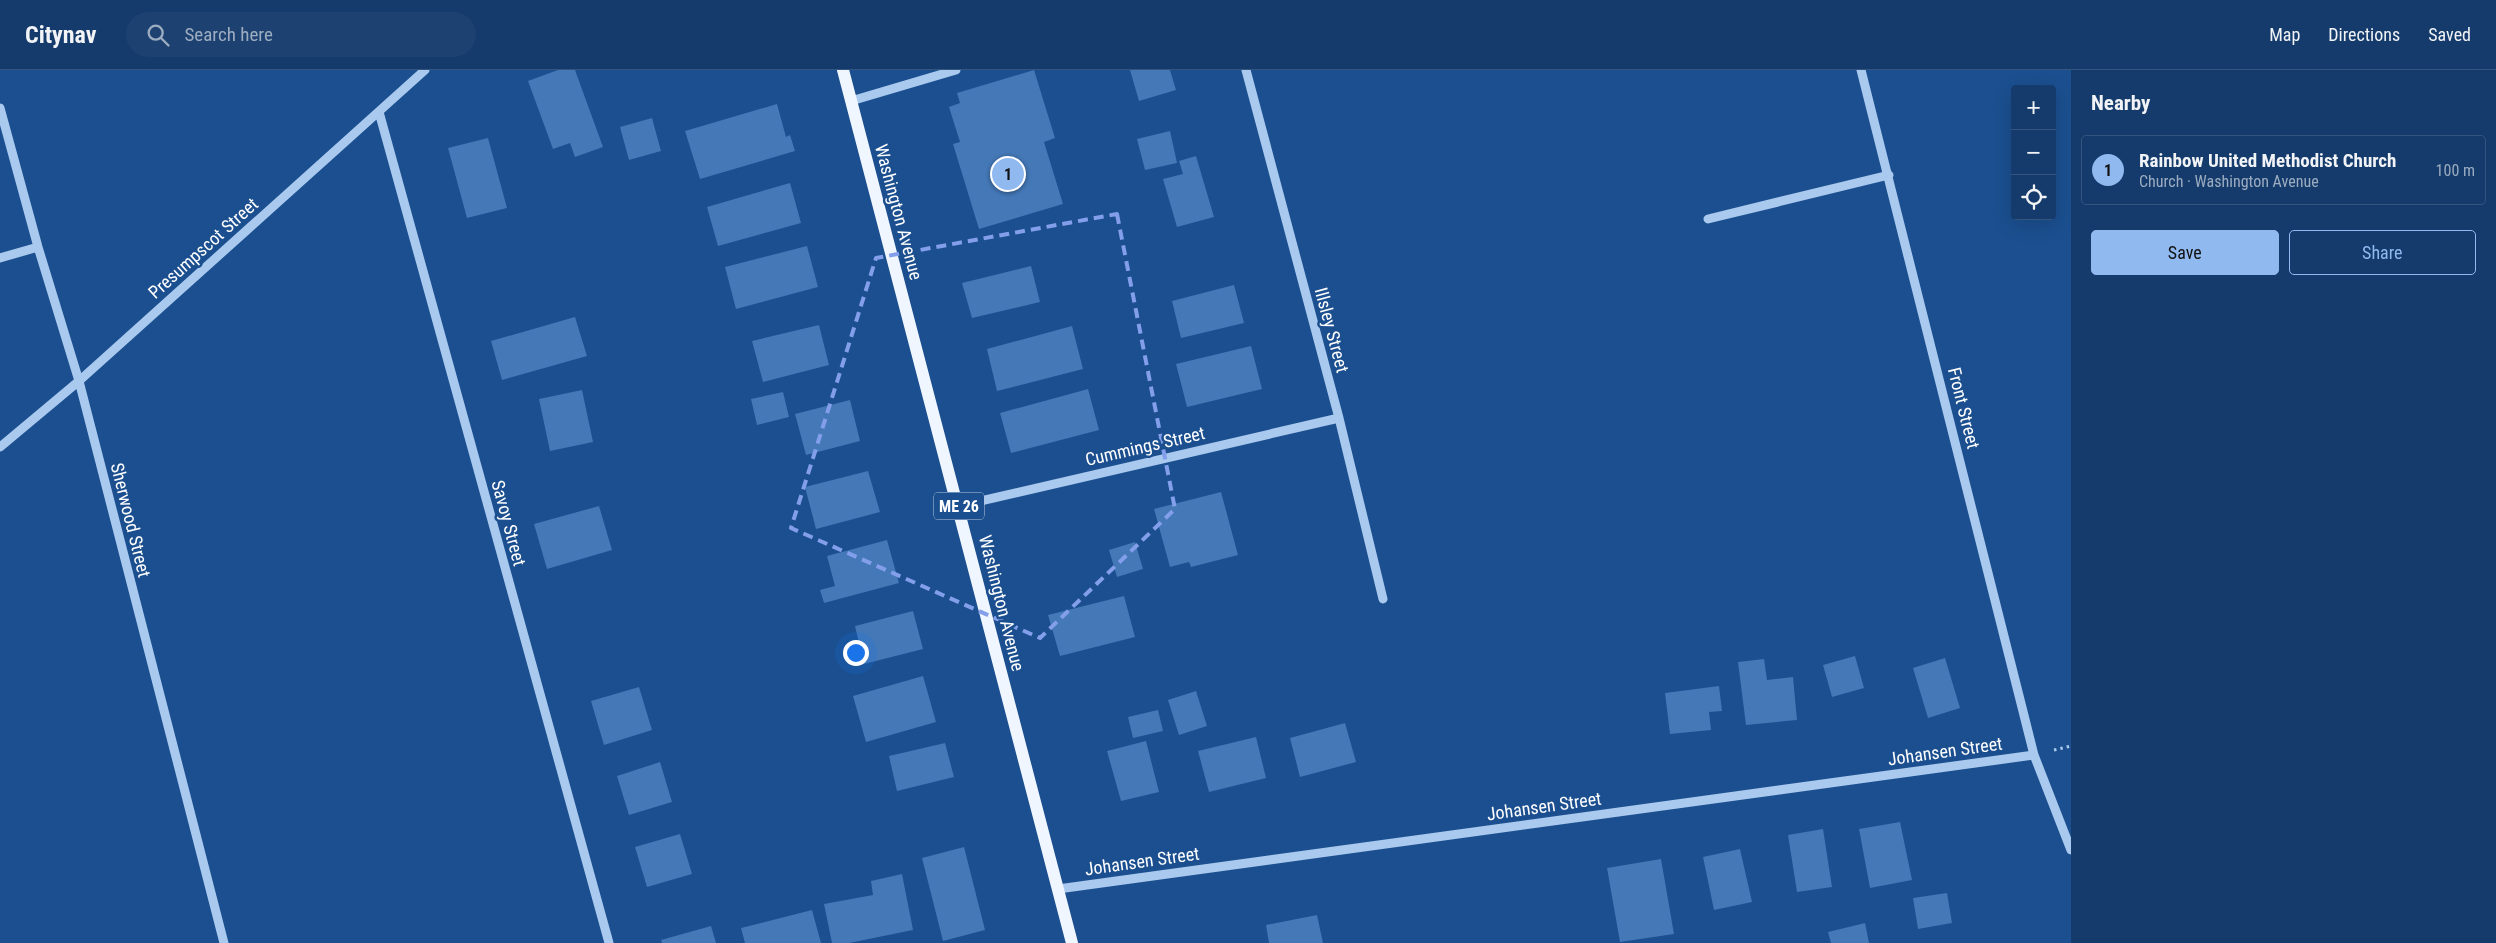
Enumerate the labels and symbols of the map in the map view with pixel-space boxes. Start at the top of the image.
street label: Washington Avenue [871,142,927,282]
pin: 1 [992,155,1024,193]
street label: Presumpscot Street [144,193,262,303]
street label: Illsley Street [1311,285,1353,375]
street label: Front Street [1944,365,1984,451]
street label: Cummings Street [1083,422,1207,470]
street label: Sherwood Street [107,461,155,579]
street label: Savoy Street [487,478,531,568]
road number: ME 26 [934,492,984,520]
street label: Washington Avenue [975,533,1029,673]
your location [843,640,869,666]
street label: Johansen Street [1886,733,2004,769]
street label: Johansen Street [1485,788,1603,824]
street label: Johansen Street [1083,843,1201,879]

